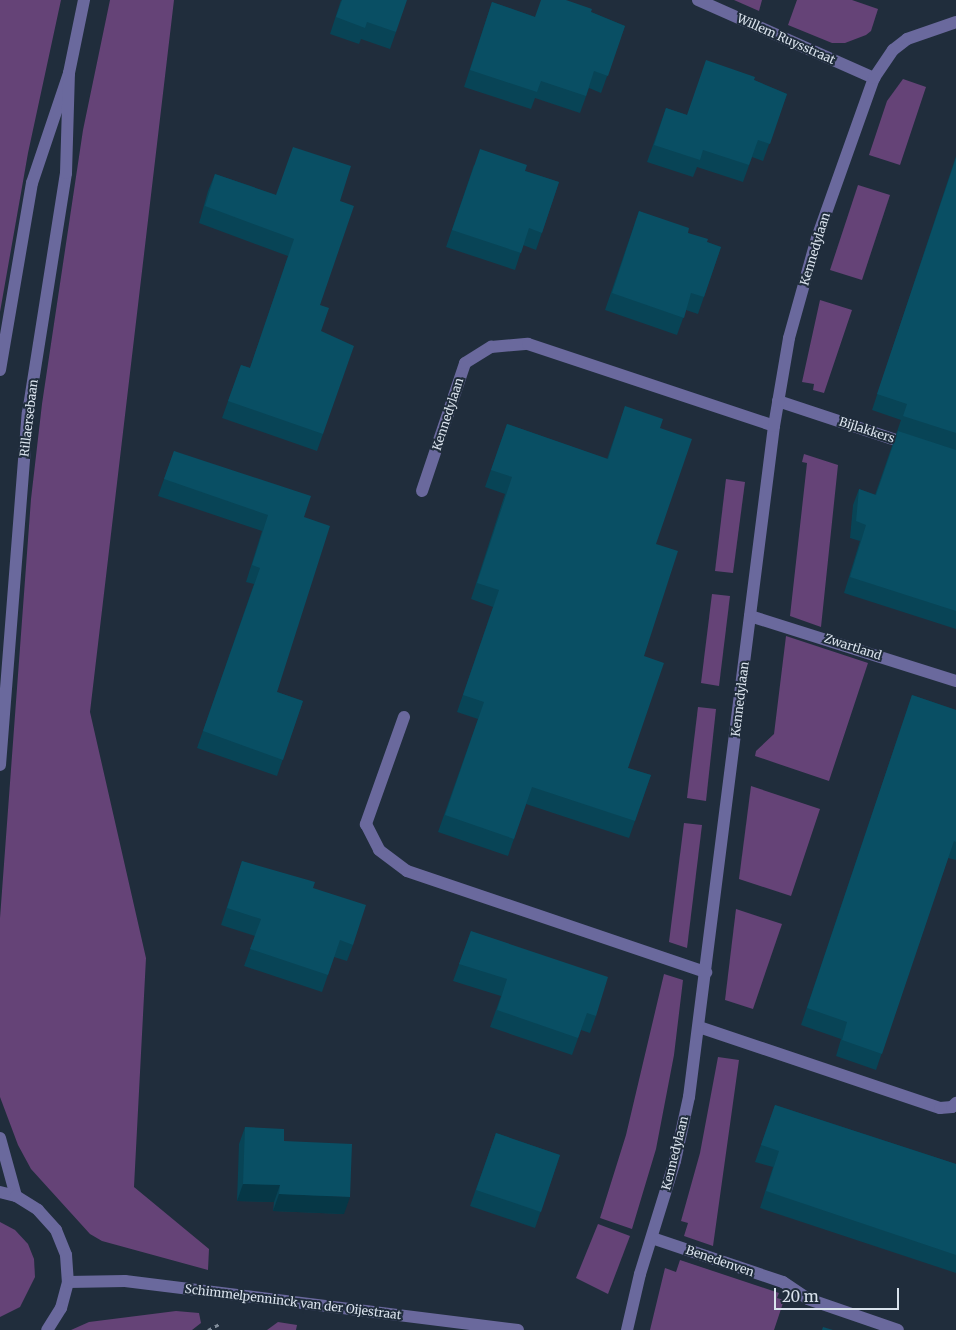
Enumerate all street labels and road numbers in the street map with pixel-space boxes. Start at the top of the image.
street label: Willem Ruysstraat [735,11,837,67]
street label: Kennedylaan [797,211,833,287]
street label: Kennedylaan [429,376,467,452]
street label: Rillaersebaan [17,378,41,458]
street label: Bijlakkers [837,414,897,446]
street label: Zwartland [823,631,883,663]
street label: Kennedylaan [728,661,752,737]
street label: Kennedylaan [659,1115,691,1191]
street label: Benedenven [684,1243,756,1279]
street label: Schimmelpenninck van der Oijestraat [184,1282,402,1322]

